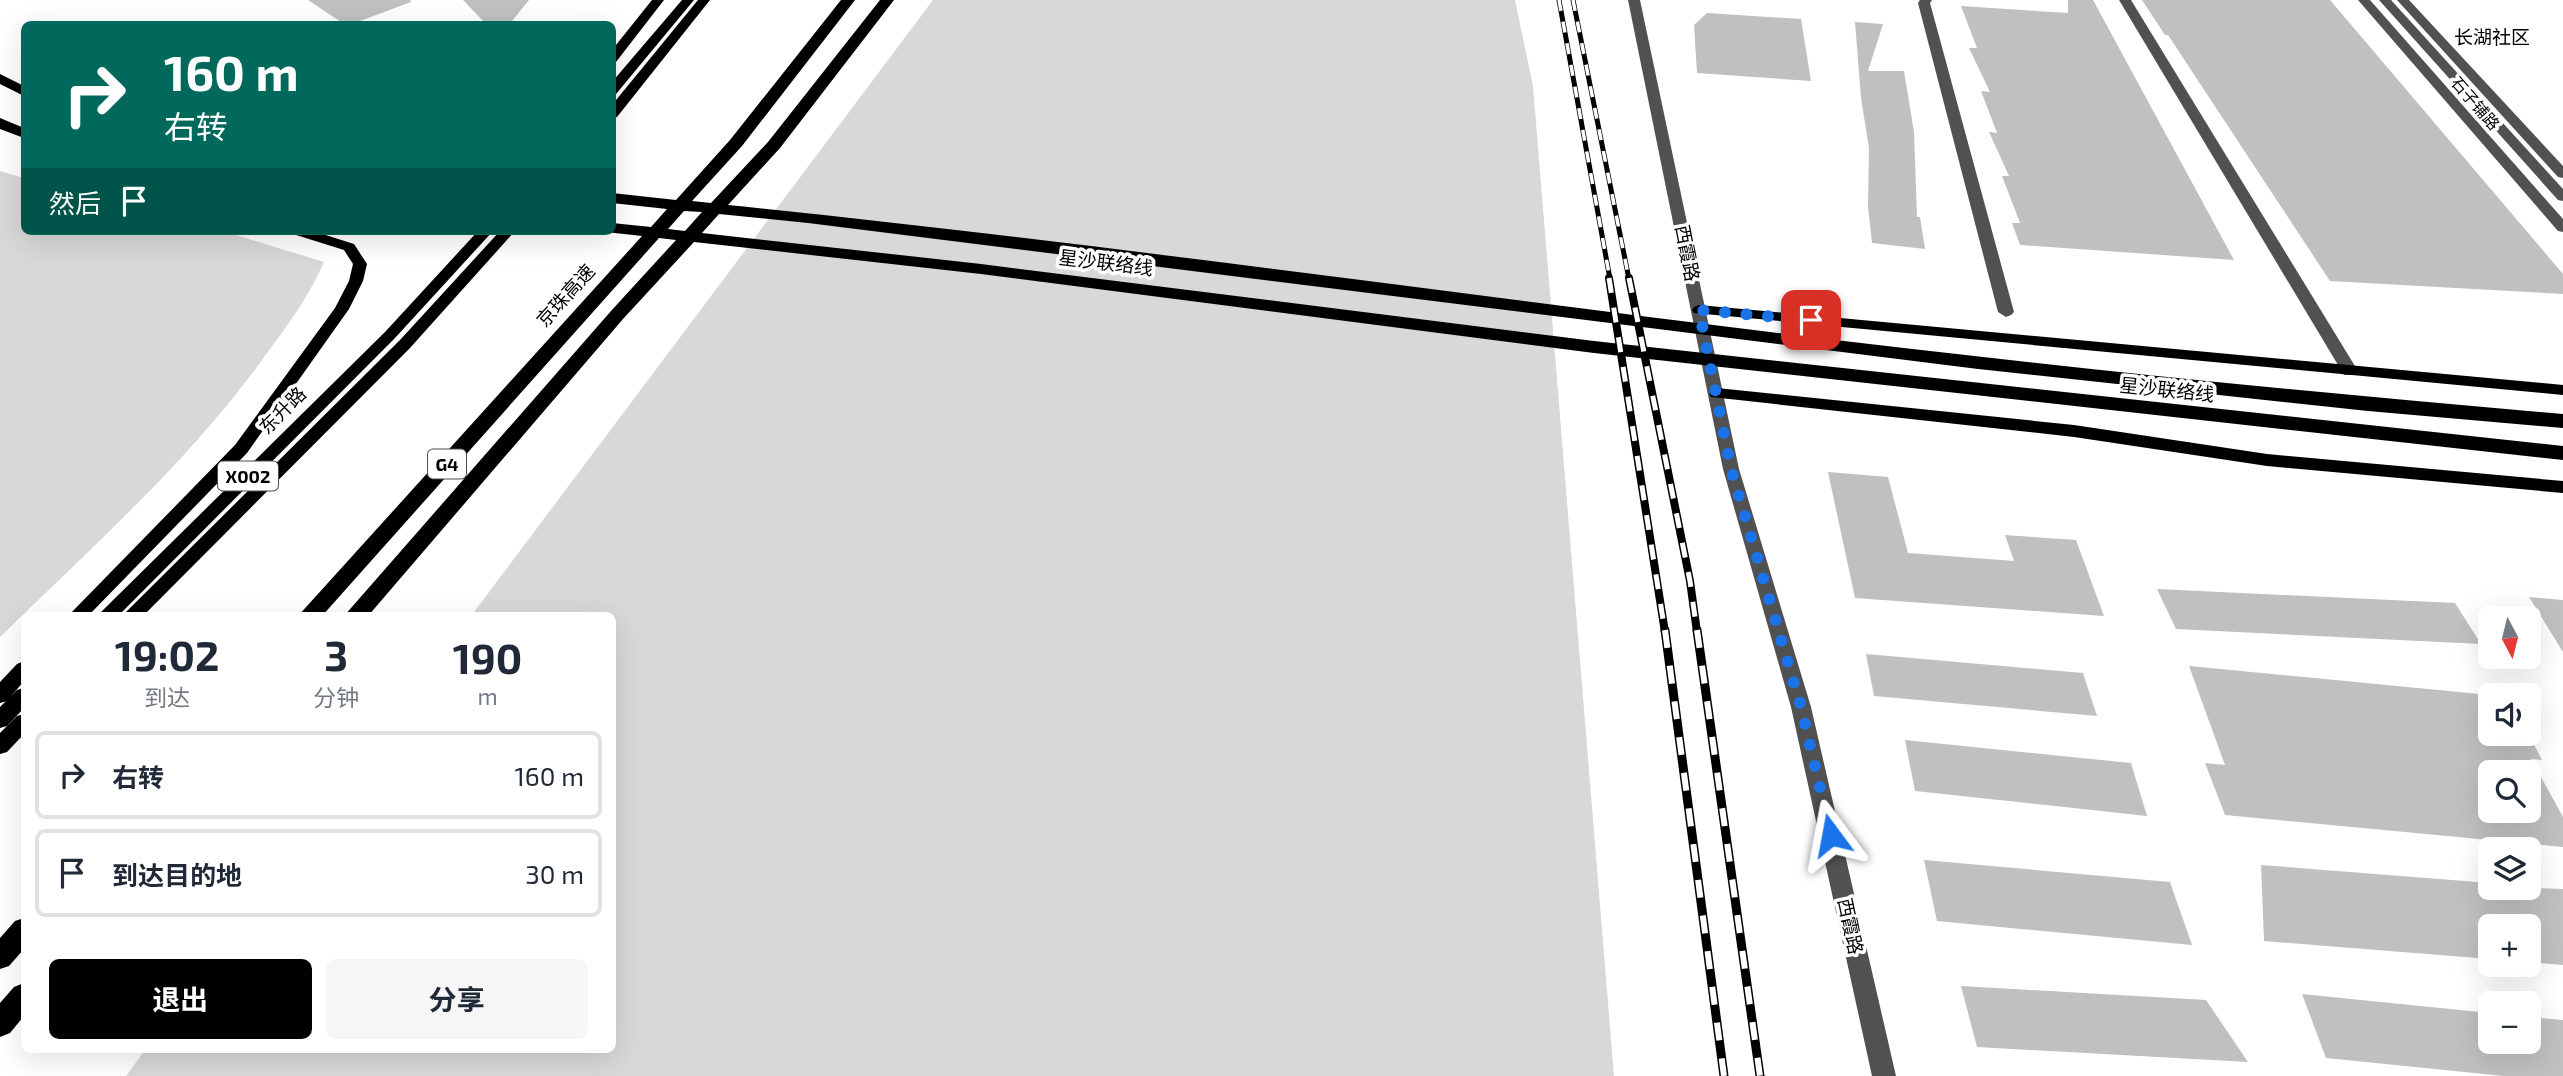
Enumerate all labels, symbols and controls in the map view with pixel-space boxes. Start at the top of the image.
district label: 长湖社区 [2454,25,2530,48]
text: 160 m [164,42,299,101]
icon: right [49,49,140,140]
street label: 石子铺路 [2448,73,2504,133]
text: 右转 [164,107,228,145]
icon: arrive [115,182,153,220]
text: 然后 [49,187,101,218]
street label: 西霞路 [1671,223,1705,283]
street label: 星沙联络线 [1057,245,1155,279]
street label: 京珠高速 [531,259,599,331]
pin [1781,290,1841,350]
icon: arrive [1792,301,1830,339]
street label: 星沙联络线 [2119,373,2215,405]
street label: 东升路 [254,382,310,438]
road number: G4 [428,450,466,478]
road number: X002 [218,462,278,490]
north arrow [2478,606,2541,668]
map controls [2478,606,2541,1054]
text: 19:02 [115,629,219,679]
text: 3 [324,629,348,679]
text: 190 [453,632,522,682]
text: m [477,682,498,710]
text: 到达 [144,683,190,711]
text: 分钟 [313,683,359,711]
button: sound [2478,683,2541,746]
icon: right [53,756,91,794]
text: 160 m [515,760,584,791]
button: search [2478,760,2541,823]
text: 右转 [112,761,164,792]
position arrow [1794,798,1868,872]
button: layers [2478,837,2541,900]
icon: arrive [53,854,91,892]
text: 30 m [525,858,584,889]
text: 到达目的地 [112,859,242,890]
street label: 西霞路 [1834,896,1868,956]
button: + [2478,914,2541,977]
button: 退出 [49,959,312,1039]
button: 分享 [326,959,588,1039]
button: − [2478,991,2541,1054]

